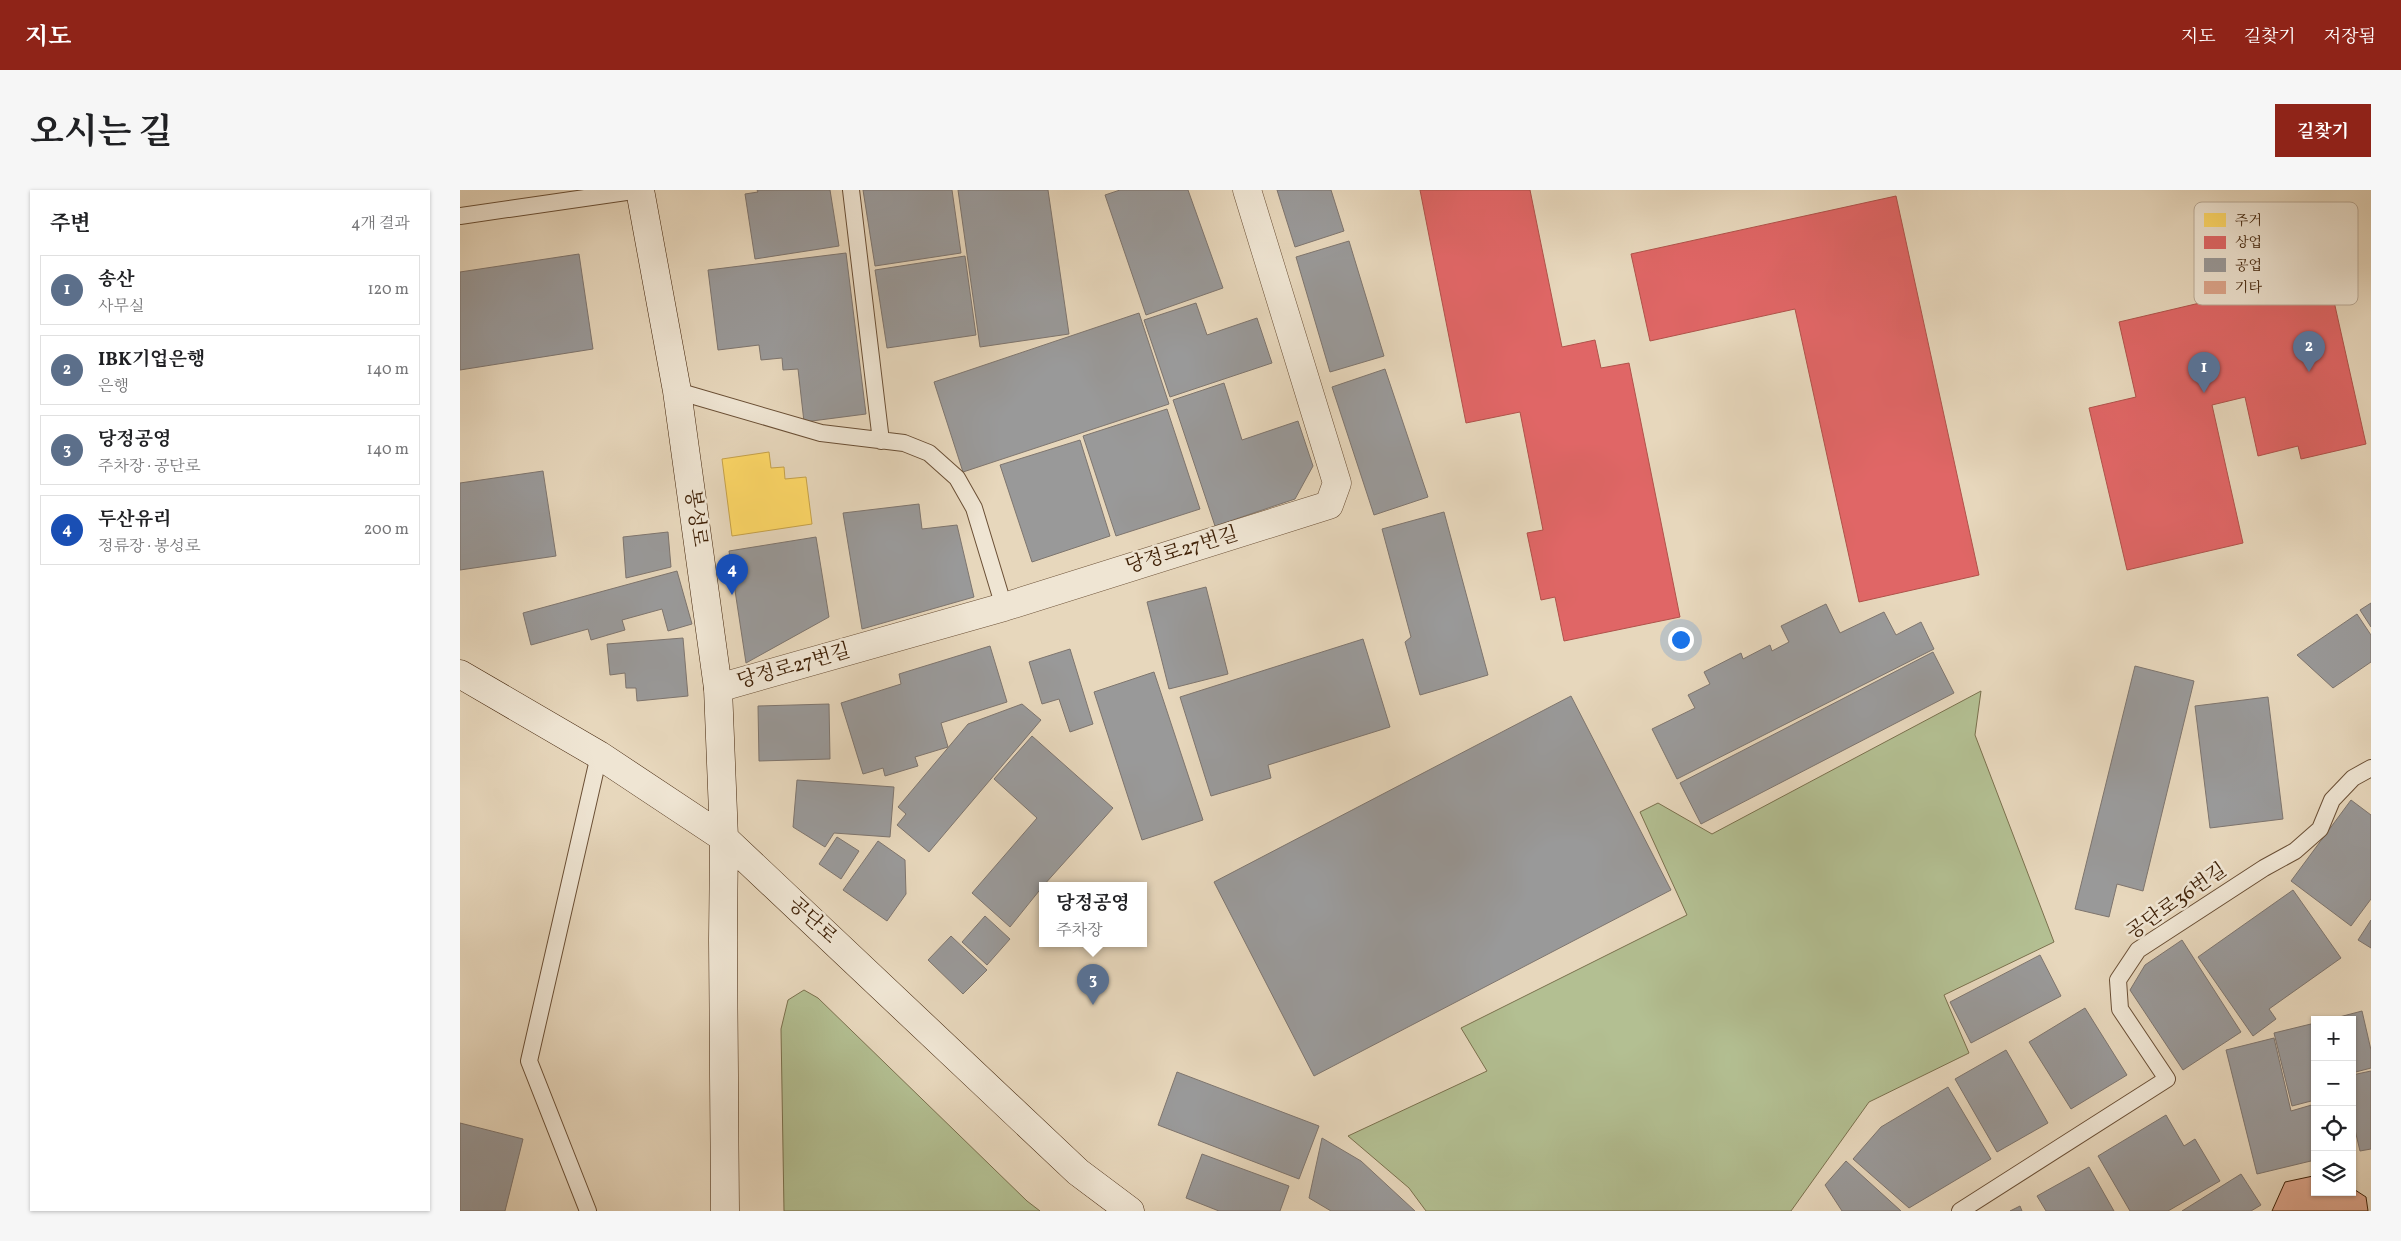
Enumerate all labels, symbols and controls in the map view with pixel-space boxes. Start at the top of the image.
text: 지도 [25,21,71,55]
text: 지도 [2181,25,2216,50]
text: 길찾기 [2244,25,2296,50]
text: 저장됨 [2324,25,2376,50]
button: 길찾기 [2275,104,2371,157]
text: 오시는 길 [30,110,172,158]
legend [2194,202,2358,305]
text: 주변 [50,210,91,239]
text: 주거 [2235,212,2262,231]
text: 4개 결과 [351,213,410,235]
text: 상업 [2235,234,2262,253]
text: 공업 [2235,257,2262,276]
text: 송산 [98,267,135,293]
text: 1 [64,279,70,301]
text: 120 m [367,279,409,301]
text: 기타 [2235,279,2263,298]
text: 사무실 [98,296,144,318]
pin: 2 [2293,331,2325,372]
text: IBK기업은행 [98,347,205,373]
pin: 1 [2188,352,2220,393]
text: 2 [63,359,71,381]
text: 140 m [367,359,409,381]
text: 은행 [98,376,129,398]
text: 당정공영 [98,427,171,453]
text: 3 [63,439,71,461]
text: 140 m [367,439,409,461]
text: 주차장 · 공단로 [98,456,200,478]
street label: 봉성로 [677,487,713,549]
text: 두산유리 [98,507,171,533]
text: 4 [62,519,72,541]
text: 200 m [364,519,409,541]
street label: 당정로27번길 [1122,521,1242,581]
text: 정류장 · 봉성로 [98,536,200,558]
pin: 4 [716,554,748,595]
your location [1668,627,1694,653]
street label: 당정로27번길 [734,637,854,697]
street label: 공단로36번길 [2121,857,2233,947]
popup [1039,882,1147,947]
street label: 공단로 [781,891,843,951]
text: 당정공영 [1056,891,1130,917]
text: 주차장 [1056,920,1103,942]
pin: 3 [1077,964,1109,1005]
map controls [2311,1016,2356,1196]
button: + [2311,1016,2356,1061]
button: − [2311,1061,2356,1106]
button: locate [2311,1106,2356,1151]
button: layers [2311,1151,2356,1196]

